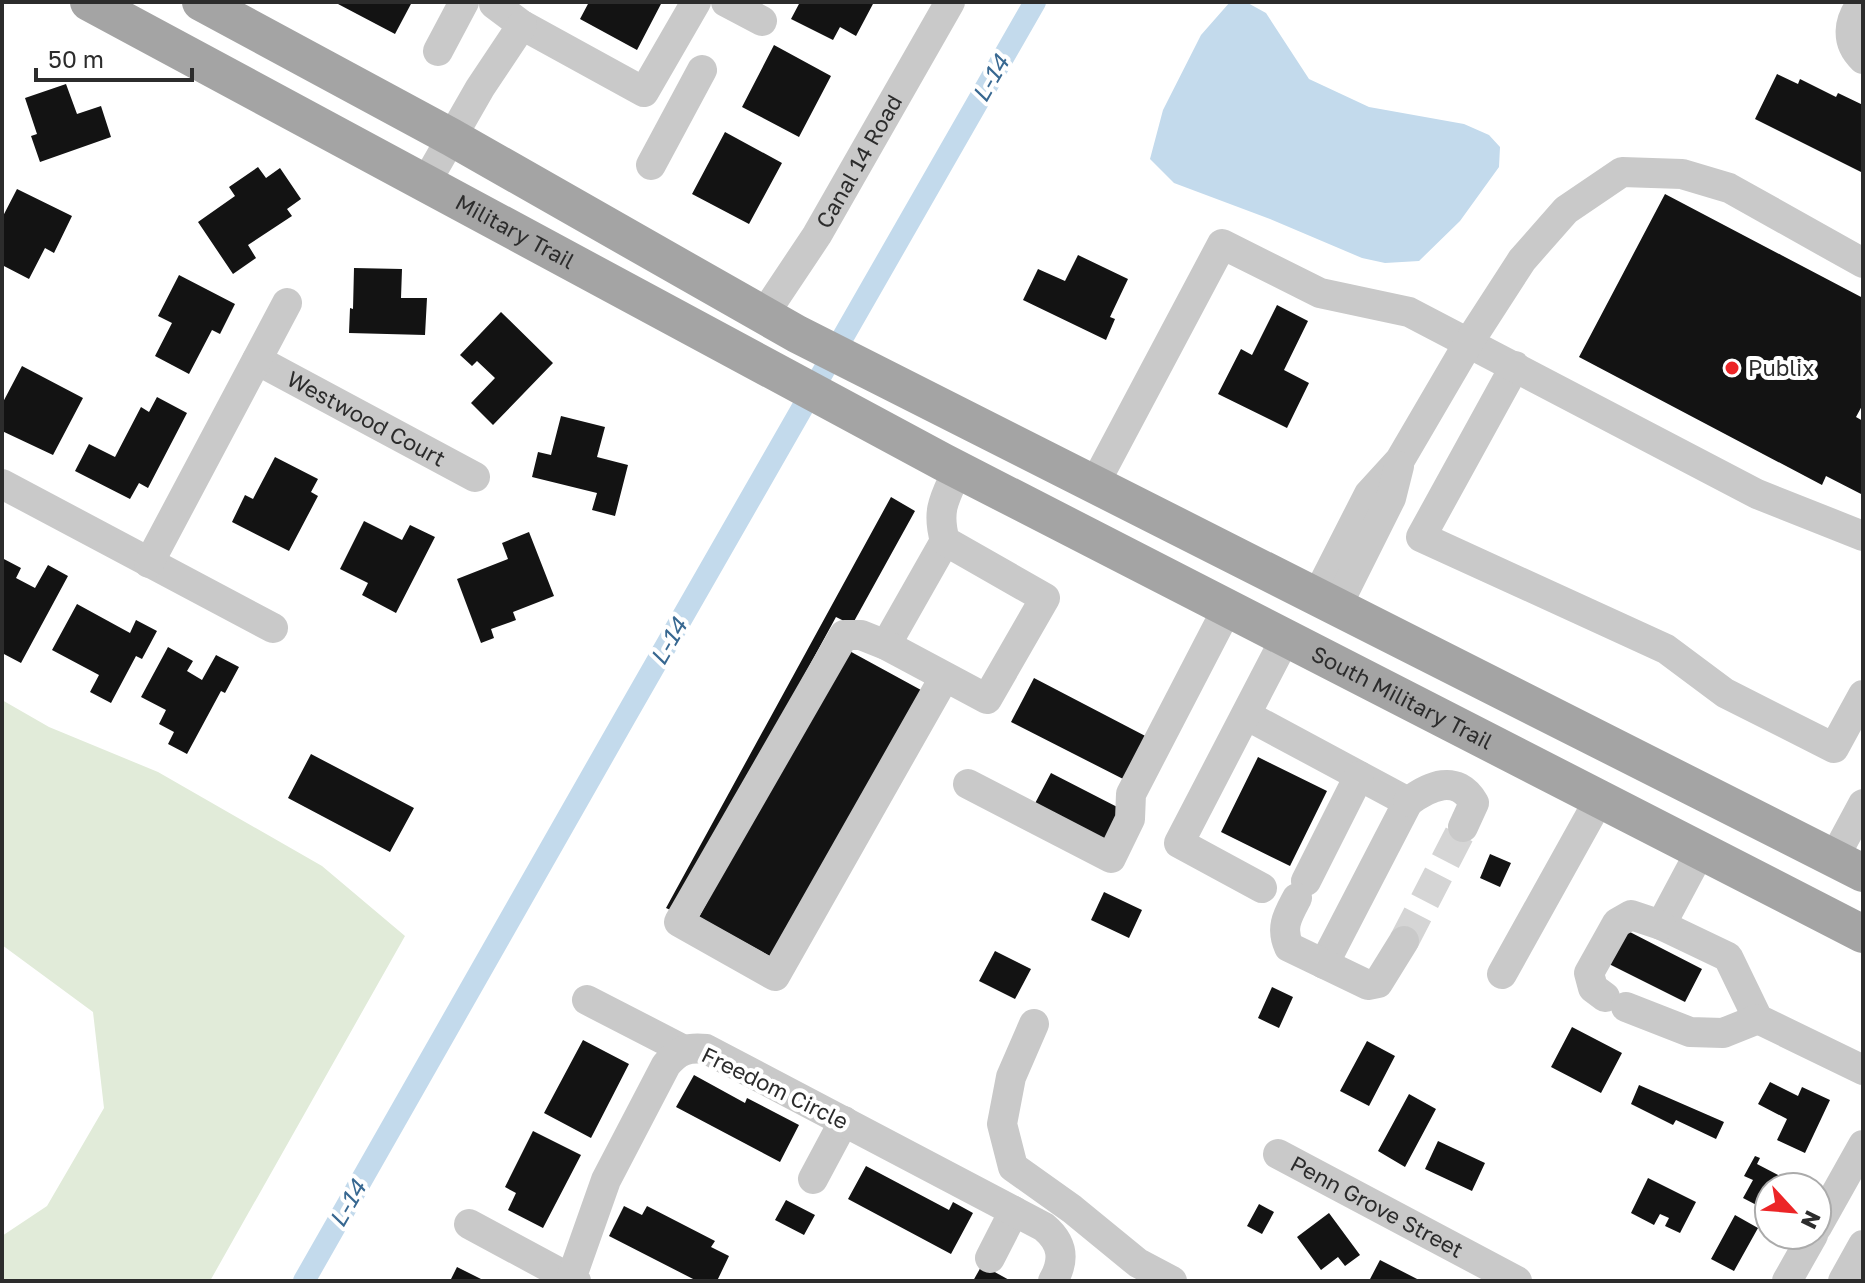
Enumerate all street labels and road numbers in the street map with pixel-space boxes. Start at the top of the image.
street label: Canal 14 Road [810,90,907,233]
street label: Military Trail [451,188,580,274]
street label: Westwood Court [283,365,450,472]
street label: South Military Trail [1307,639,1497,755]
street label: Freedom Circle [698,1040,853,1135]
street label: Penn Grove Street [1286,1149,1468,1263]

